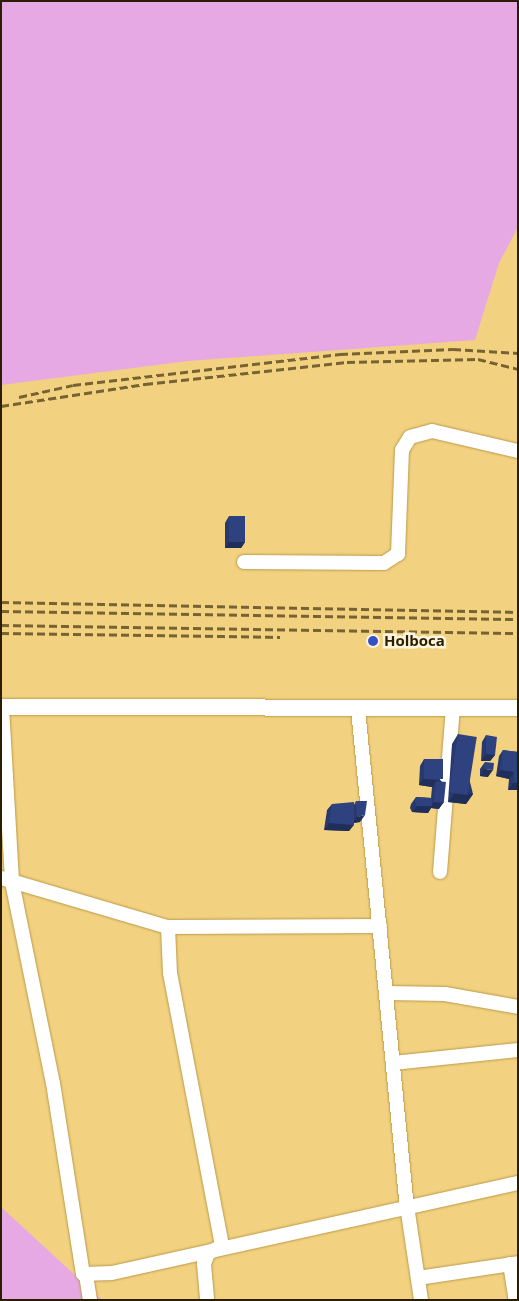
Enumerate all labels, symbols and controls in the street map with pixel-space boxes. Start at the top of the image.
place label: Holboca [384,632,445,650]
marker: Holboca [366,634,380,648]

